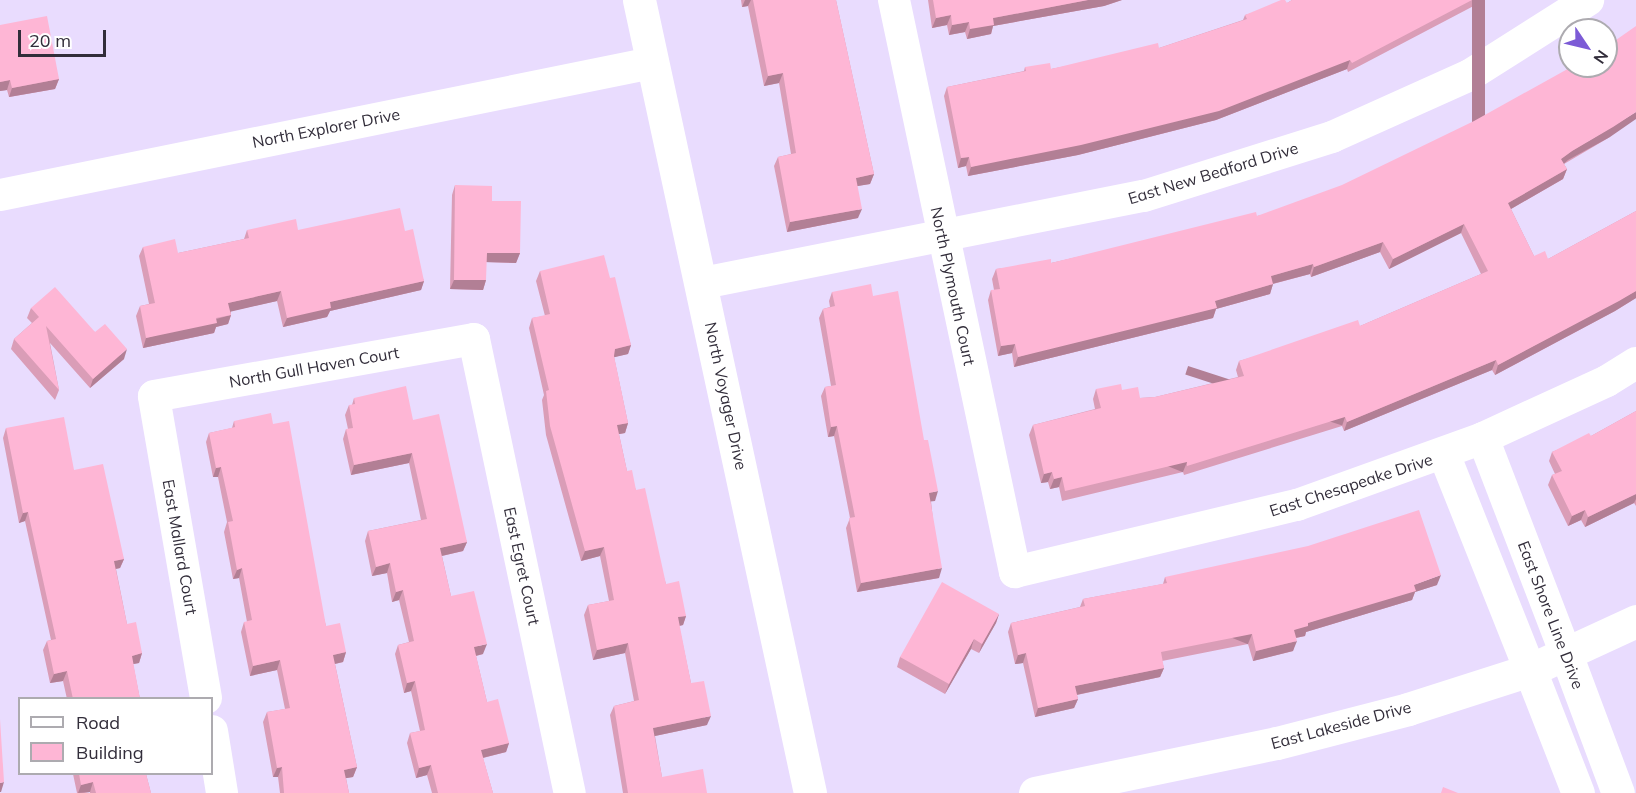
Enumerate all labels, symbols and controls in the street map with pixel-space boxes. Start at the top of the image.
scale bar [21,18,110,56]
north arrow [1558,18,1618,78]
text: 20 m [29,29,71,52]
text: N [1589,46,1613,68]
street label: North Explorer Drive [251,104,401,152]
street label: East New Bedford Drive [1126,138,1300,208]
street label: North Plymouth Court [927,205,979,367]
street label: North Voyager Drive [701,320,751,472]
street label: North Gull Haven Court [228,343,400,391]
street label: East Chesapeake Drive [1267,450,1435,520]
street label: East Mallard Court [159,478,201,616]
street label: East Egret Court [500,505,544,627]
street label: East Shore Line Drive [1514,538,1588,692]
legend [18,697,213,775]
street label: East Lakeside Drive [1269,697,1413,753]
text: Road [76,711,120,734]
text: Building [76,741,144,764]

